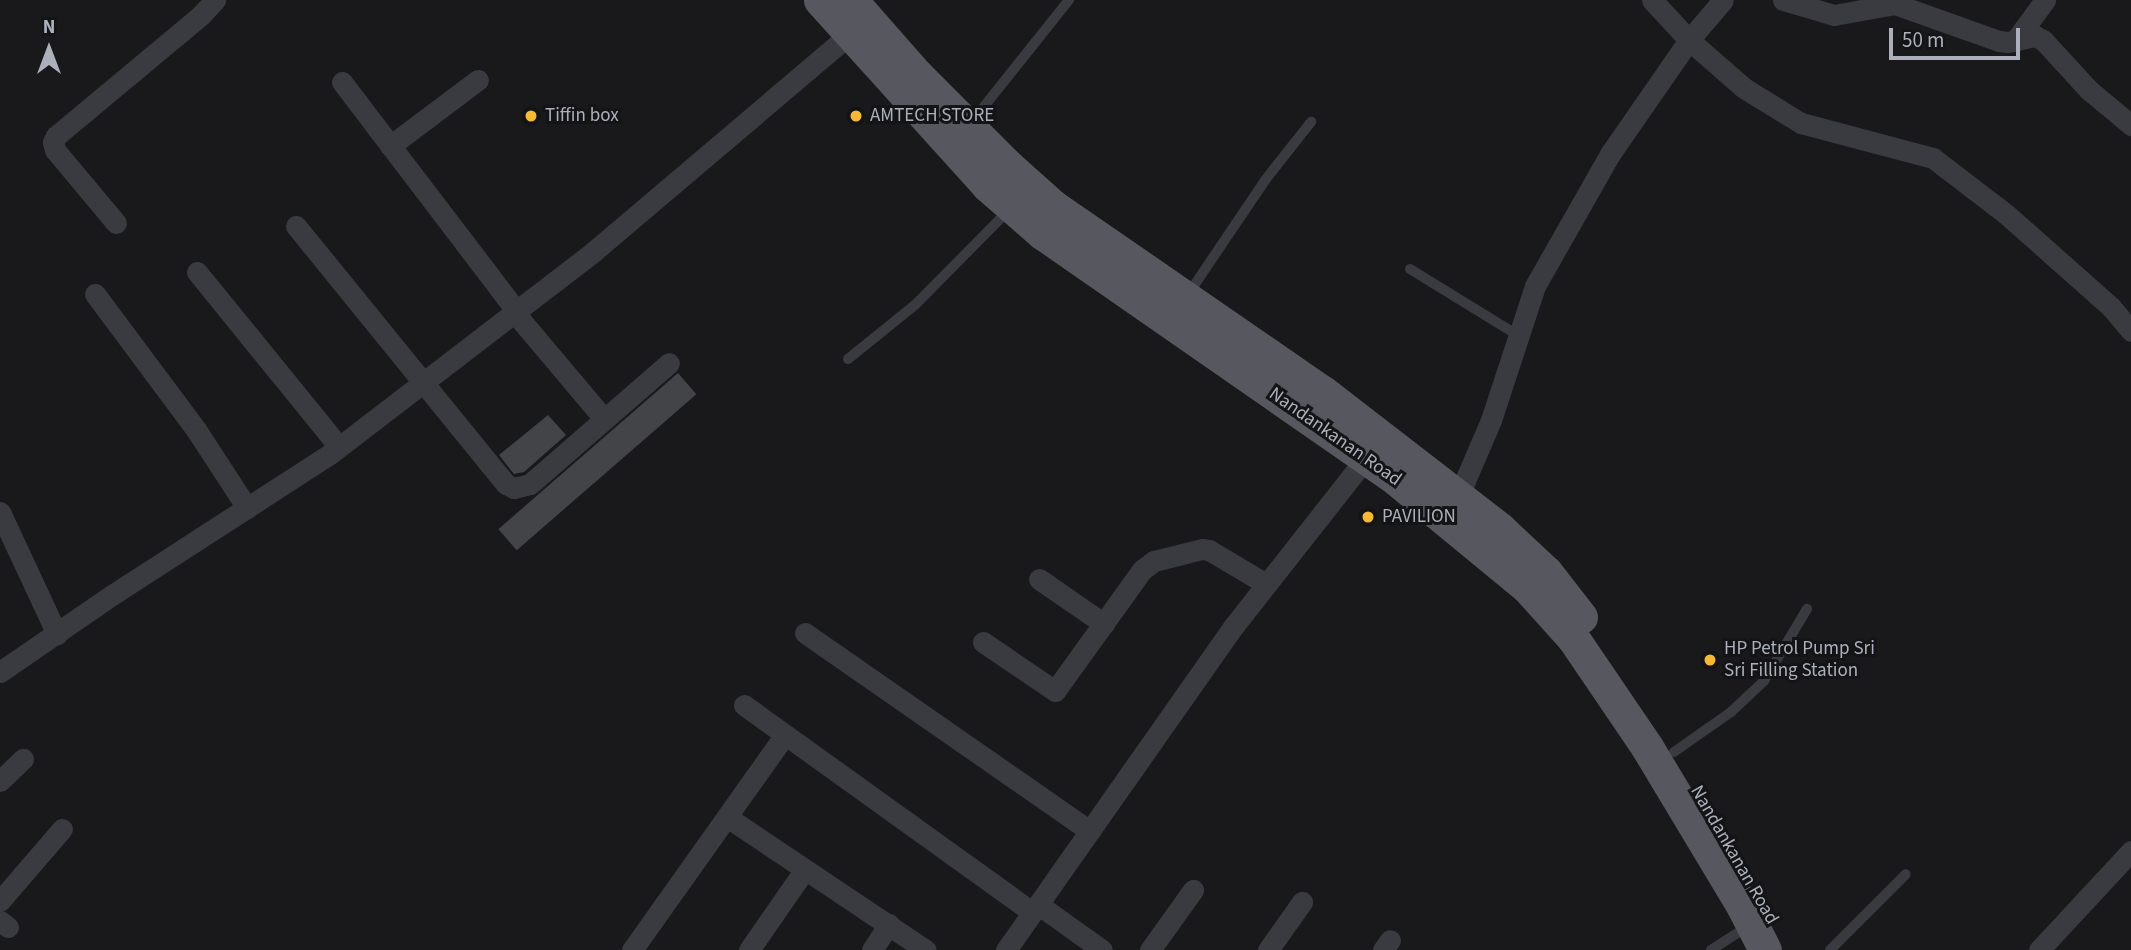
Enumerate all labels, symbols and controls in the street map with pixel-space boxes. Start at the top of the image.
north arrow [14,14,84,84]
text: N [43,14,55,41]
scale bar [1893,14,2024,58]
text: 50 m [1902,25,1944,55]
place label: Tiffin box [545,105,619,127]
place label: AMTECH STORE [870,105,994,127]
marker: Tiffin box [523,108,539,124]
marker: AMTECH STORE [848,108,864,124]
street label: Nandankanan Road [1264,383,1406,491]
place label: PAVILION [1382,506,1456,528]
marker: PAVILION [1360,509,1376,525]
place label: HP Petrol Pump Sri Sri Filling Station [1724,638,1875,682]
marker: HP Petrol Pump Sri Sri Filling Station [1702,652,1718,668]
street label: Nandankanan Road [1685,782,1783,928]

